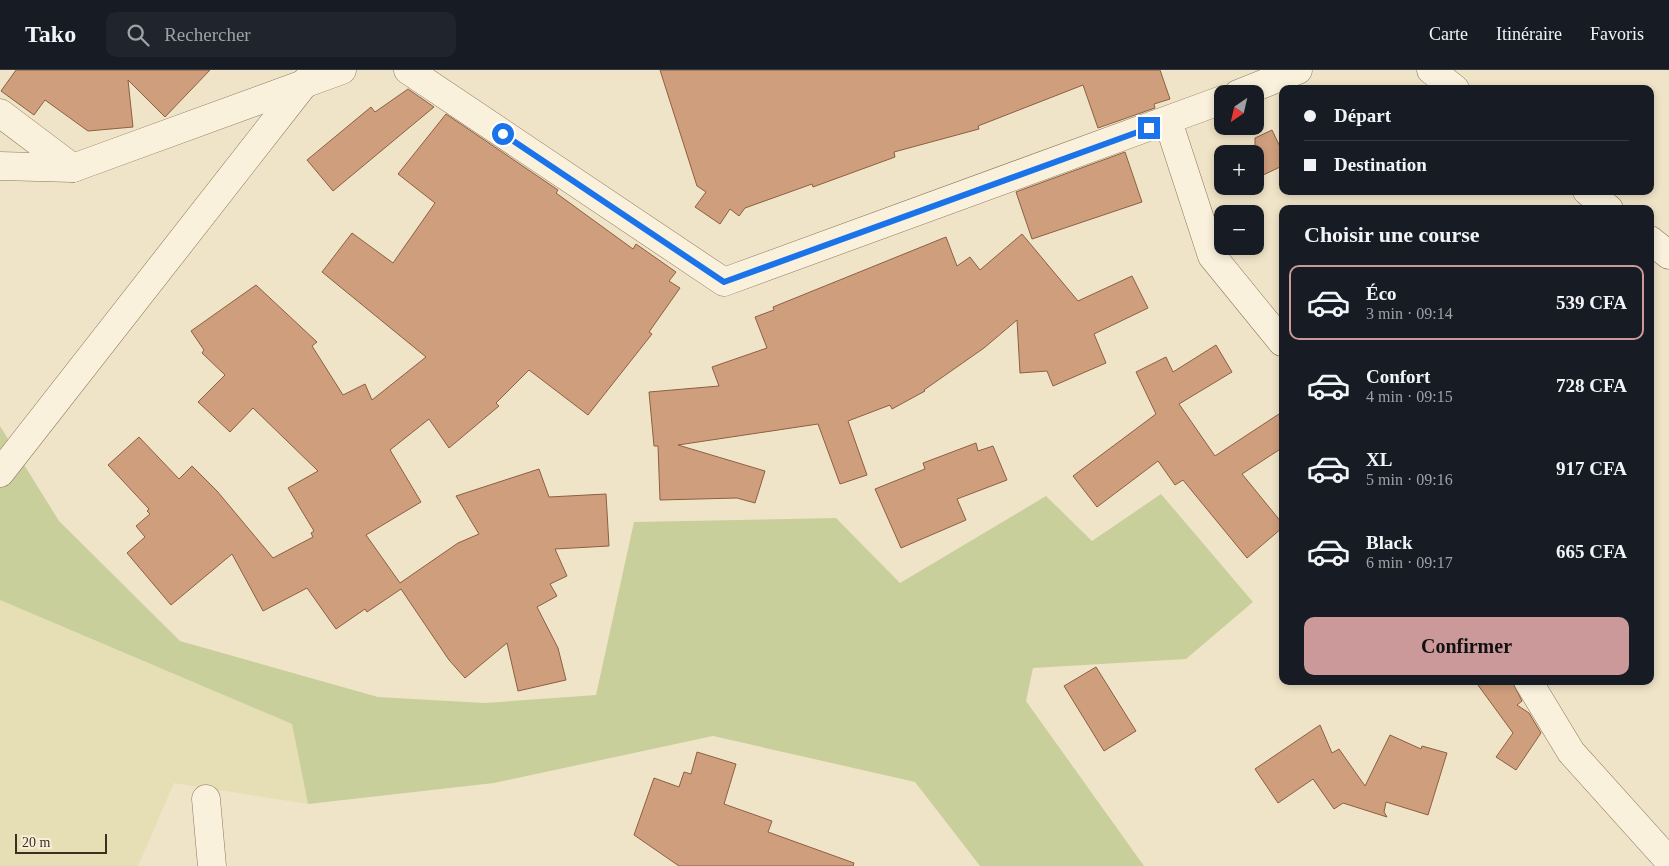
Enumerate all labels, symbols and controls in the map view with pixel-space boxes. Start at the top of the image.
search box [106,12,456,57]
text: Tako [25,21,76,47]
icon: search [124,21,152,49]
text: Rechercher [164,24,251,45]
text: Carte [1429,24,1468,44]
text: Itinéraire [1496,24,1562,44]
text: Favoris [1590,24,1644,44]
north arrow [1214,85,1264,135]
map controls [1214,85,1264,255]
text: Départ [1334,105,1391,126]
route end [1138,117,1160,139]
route start [492,123,514,145]
button: + [1214,145,1264,195]
text: Destination [1334,154,1427,175]
button: − [1214,205,1264,255]
text: Choisir une course [1304,222,1480,247]
icon: car [1306,280,1351,325]
text: Éco [1366,283,1397,304]
text: 539 CFA [1556,292,1627,313]
text: 3 min · 09:14 [1366,305,1453,322]
icon: car [1306,363,1351,408]
text: Confort [1366,366,1430,387]
text: 728 CFA [1556,375,1627,396]
text: 4 min · 09:15 [1366,388,1453,405]
icon: car [1306,446,1351,491]
text: XL [1366,449,1392,470]
text: 917 CFA [1556,458,1627,479]
text: 5 min · 09:16 [1366,471,1453,488]
icon: car [1306,529,1351,574]
text: Black [1366,532,1412,553]
text: 665 CFA [1556,541,1627,562]
text: 6 min · 09:17 [1366,554,1453,571]
button: Confirmer [1304,617,1629,675]
scale bar [15,831,108,854]
text: 20 m [22,835,50,850]

